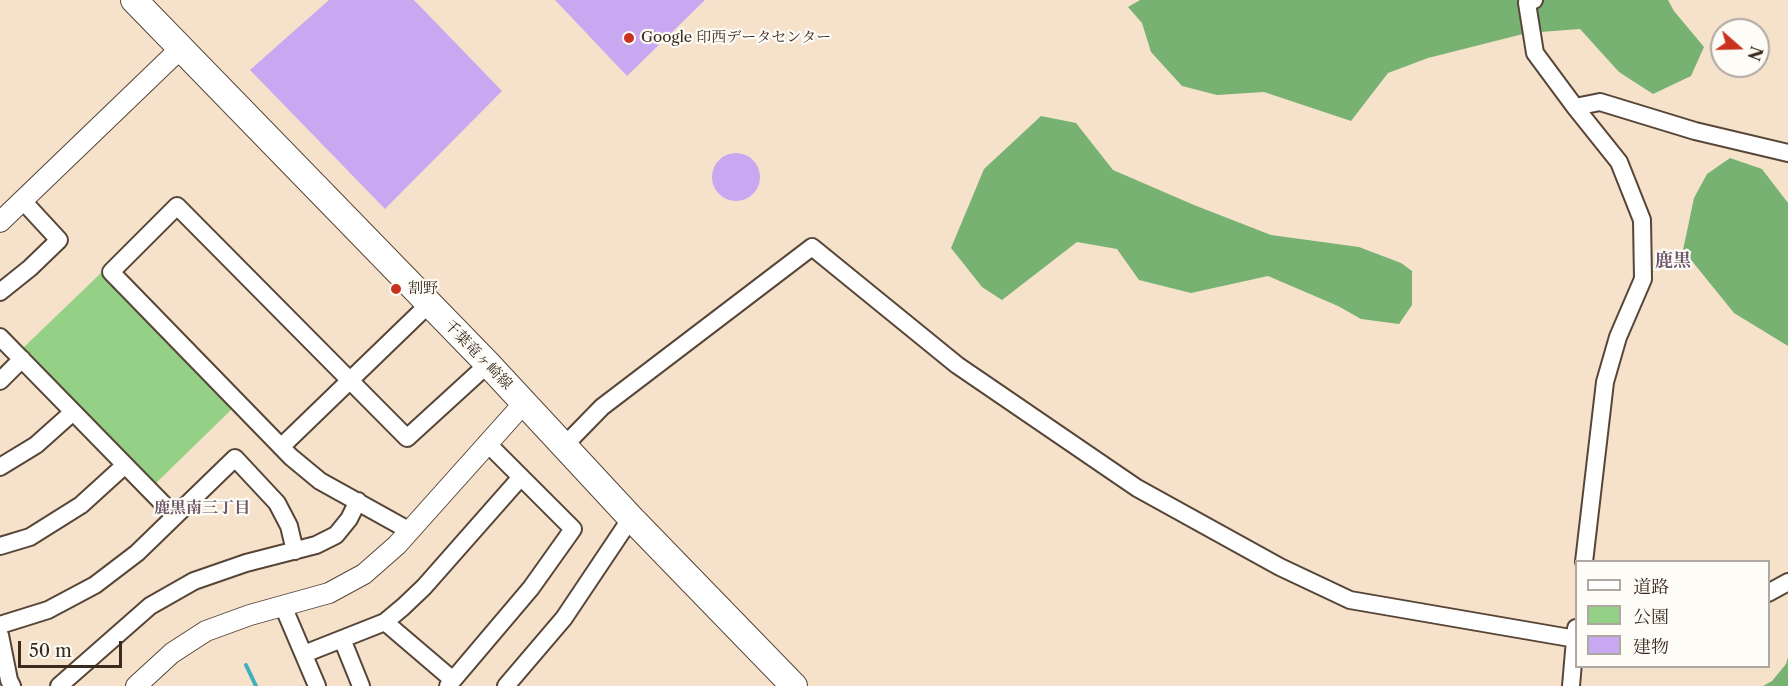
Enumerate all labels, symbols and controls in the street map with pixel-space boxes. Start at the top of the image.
north arrow [1710,18,1770,78]
place label: Google 印西データセンター [641,29,831,47]
marker: Google 印西データセンター [622,31,636,45]
text: N [1743,44,1767,63]
district label: 鹿黒 [1655,250,1691,272]
place label: 割野 [408,280,438,298]
marker: 割野 [389,282,403,296]
street label: 千葉竜ヶ崎線 [440,316,516,394]
district label: 鹿黒南三丁目 [154,498,250,518]
legend [1575,560,1770,668]
text: 道路 [1633,576,1669,598]
text: 公園 [1633,606,1669,628]
scale bar [21,629,124,667]
text: 建物 [1633,636,1669,658]
text: 50 m [29,640,72,662]

